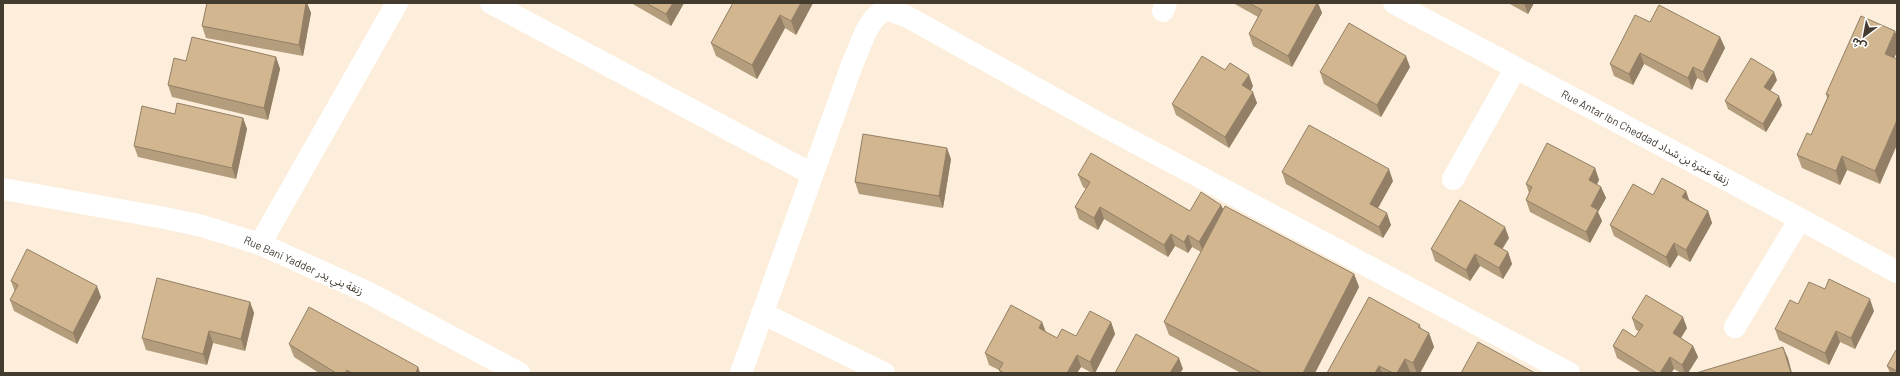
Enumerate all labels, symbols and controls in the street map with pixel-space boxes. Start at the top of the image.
north arrow [1844,16,1884,56]
text: ش [1849,35,1869,54]
street label: Rue Antar Ibn Cheddad زنقة عنترة بن شداد [1559,87,1733,188]
street label: Rue Bani Yadder زنقة بني يدر [241,233,366,301]

